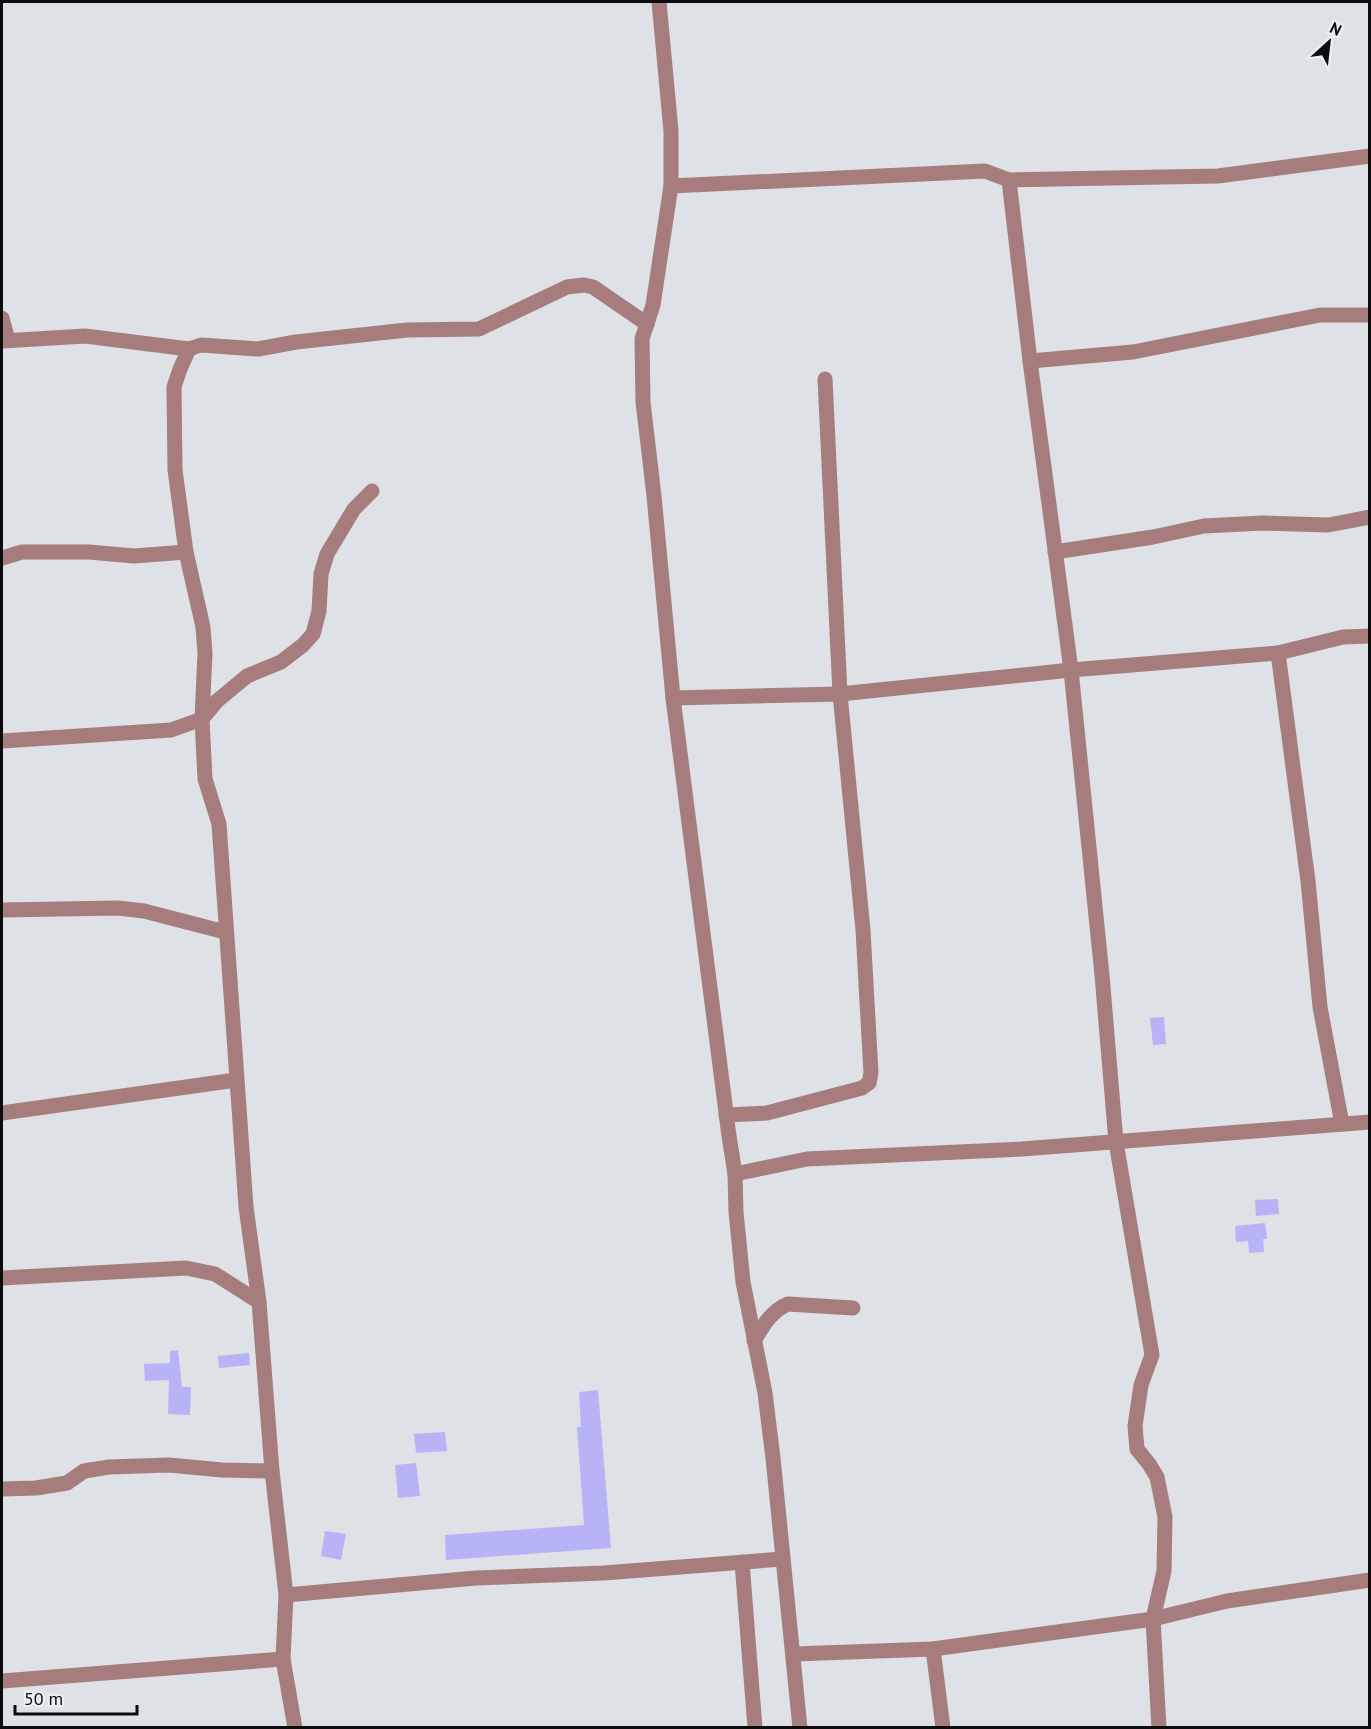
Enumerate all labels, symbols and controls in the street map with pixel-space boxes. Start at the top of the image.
north arrow [1299,12,1359,72]
text: N [1327,17,1345,40]
scale bar [15,1678,136,1716]
text: 50 m [24,1687,63,1710]

